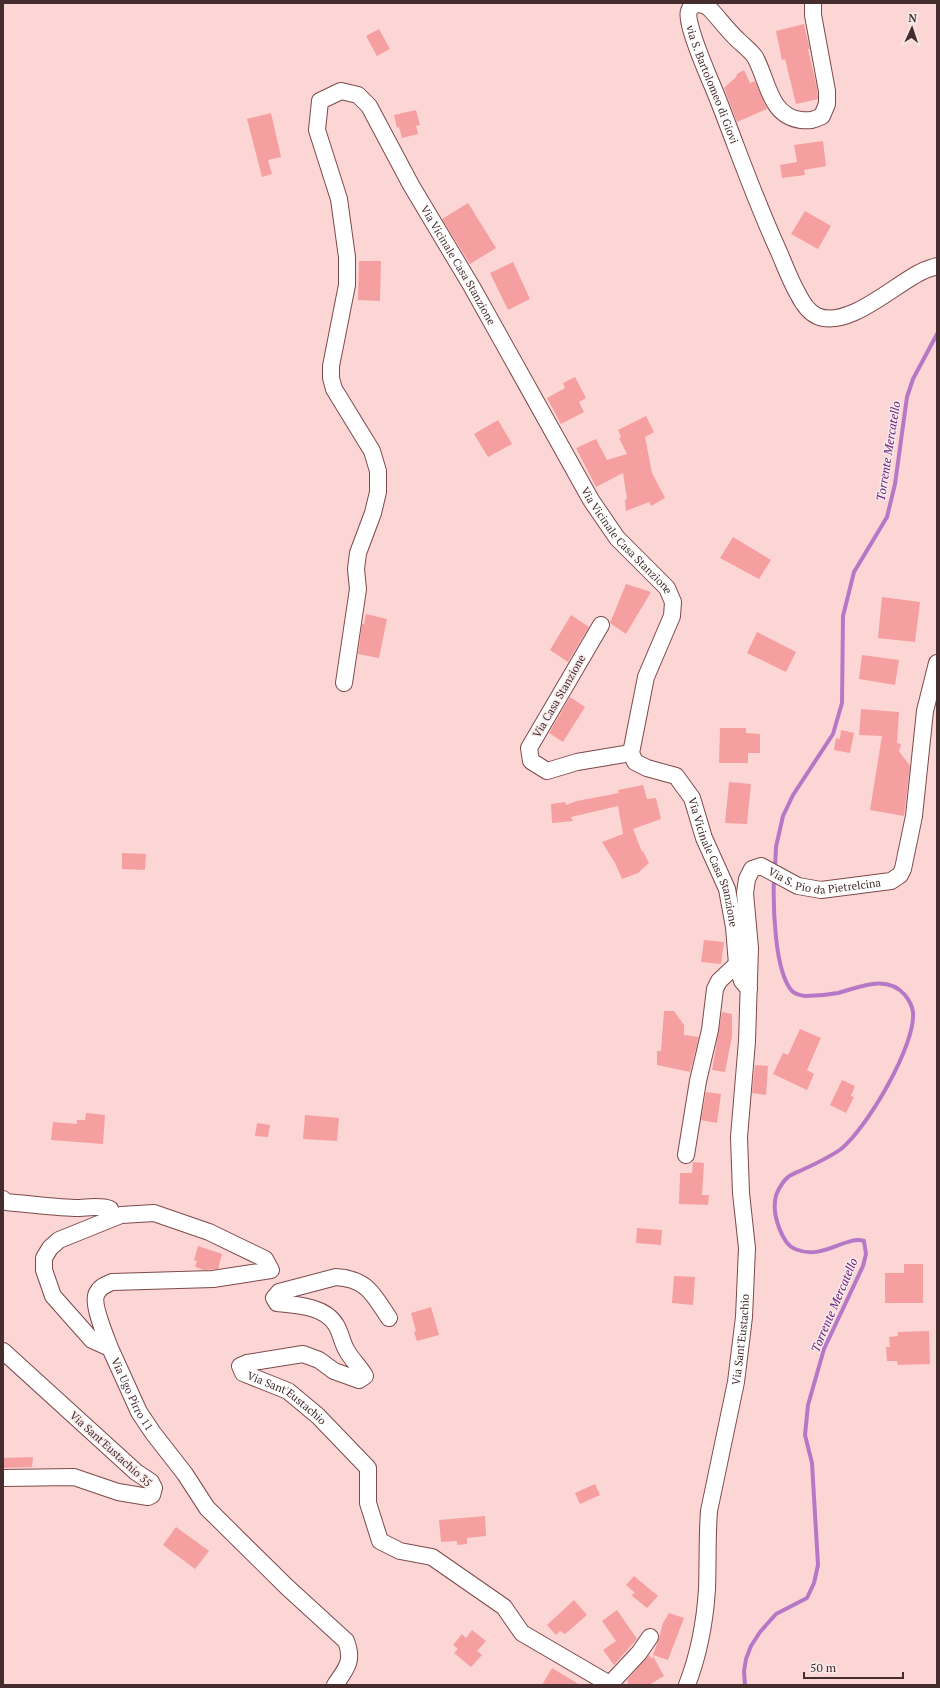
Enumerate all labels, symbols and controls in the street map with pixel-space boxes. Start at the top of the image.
north arrow [892,8,932,48]
text: N [908,11,918,25]
street label: via S. Bartolomeo di Giovi [683,23,741,146]
street label: Via Vicinale Casa Stanzione [418,203,499,328]
water label: Torrente Mercatello [873,400,903,502]
street label: Via Vicinale Casa Stanzione [578,484,676,596]
street label: Via Casa Stanzione [530,652,589,740]
street label: Via Vicinale Casa Stanzione [685,796,741,928]
street label: Via S. Pio da Pietrelcina [766,864,882,897]
water label: Torrente Mercatello [807,1256,861,1354]
street label: Via Sant'Eustachio [729,1294,752,1386]
street label: Via Ugo Pirro 11 [108,1355,156,1433]
street label: Via Sant'Eustachio [245,1368,329,1427]
street label: Via Sant'Eustachio 35 [67,1408,155,1490]
scale bar [804,1654,903,1680]
text: 50 m [810,1660,837,1675]

